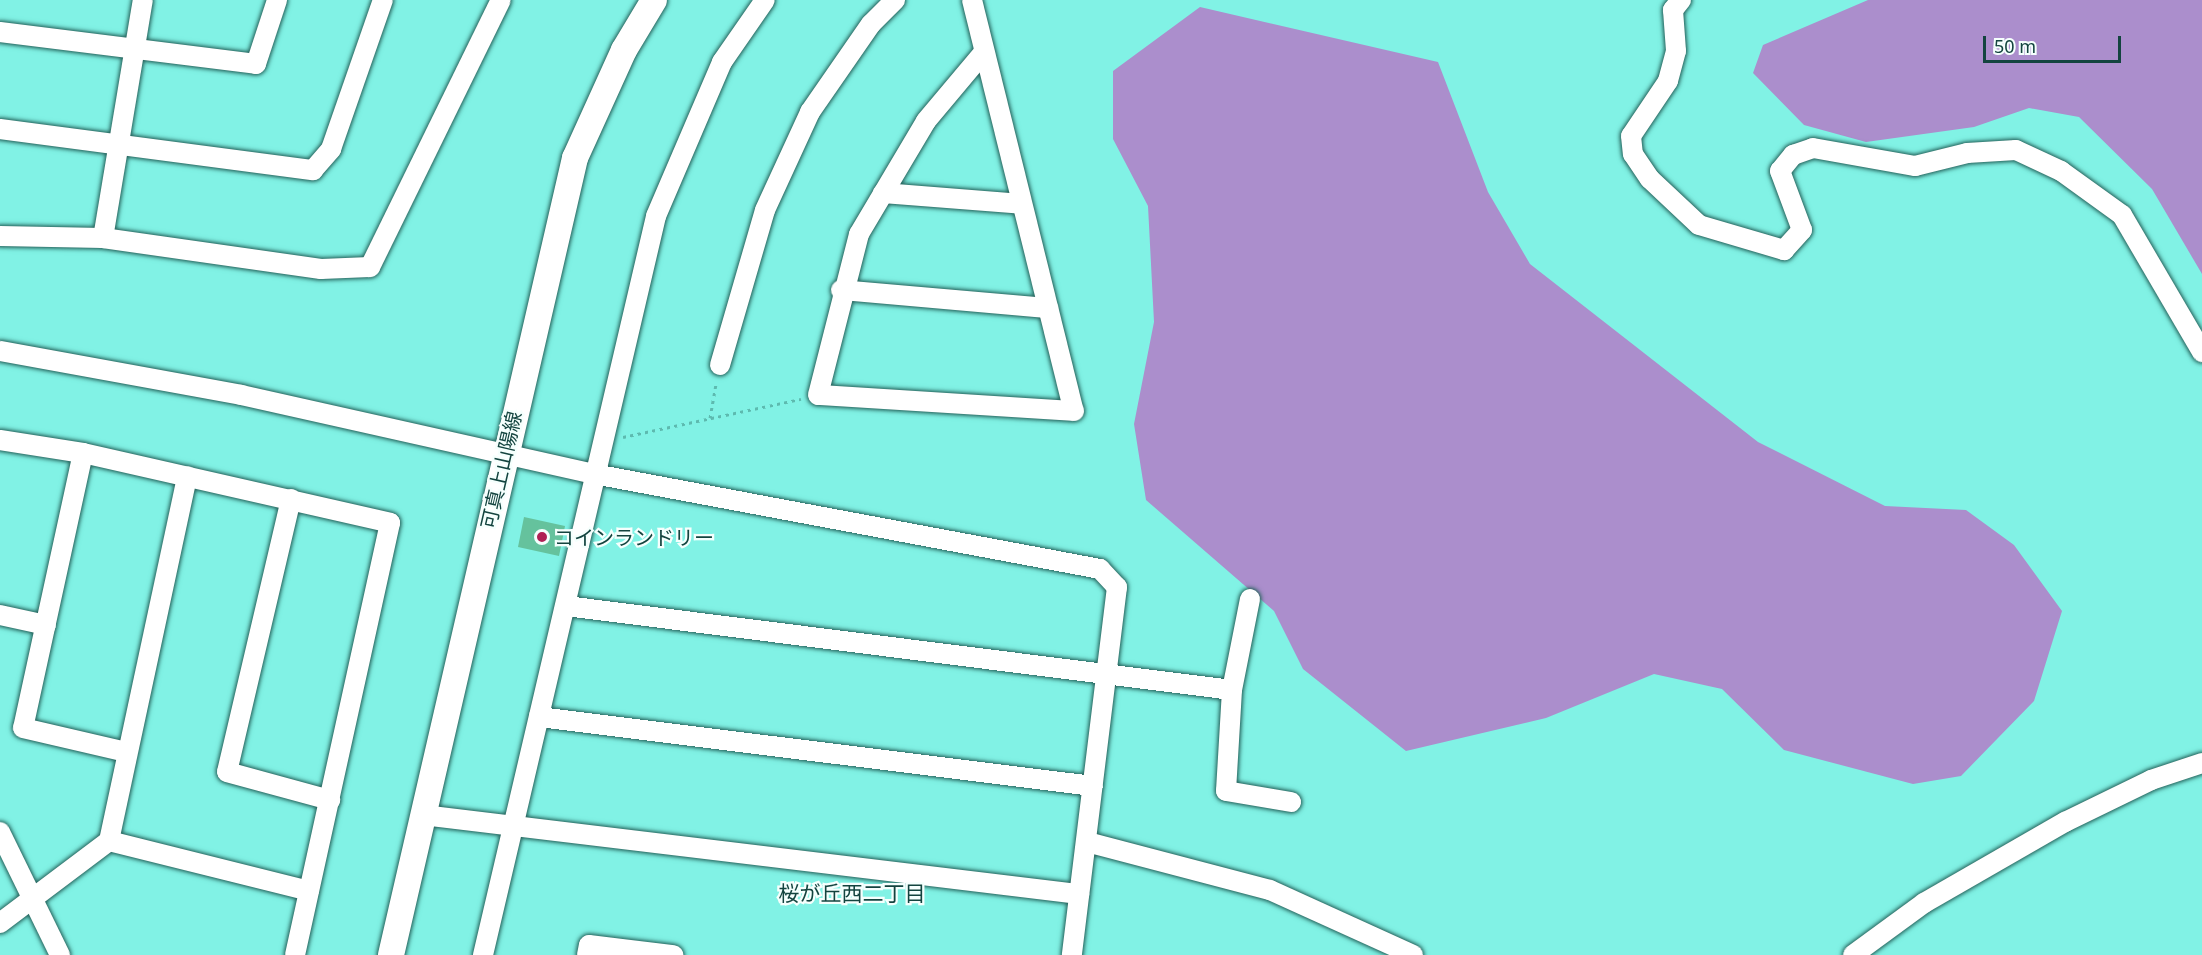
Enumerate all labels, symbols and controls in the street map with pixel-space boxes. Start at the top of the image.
scale bar [1986,24,2124,62]
text: 50 m [1994,34,2036,58]
street label: 可真上山陽線 [476,409,526,531]
place label: コインランドリー [554,525,714,549]
marker: コインランドリー [535,530,549,544]
district label: 桜が丘西二丁目 [779,880,925,906]

